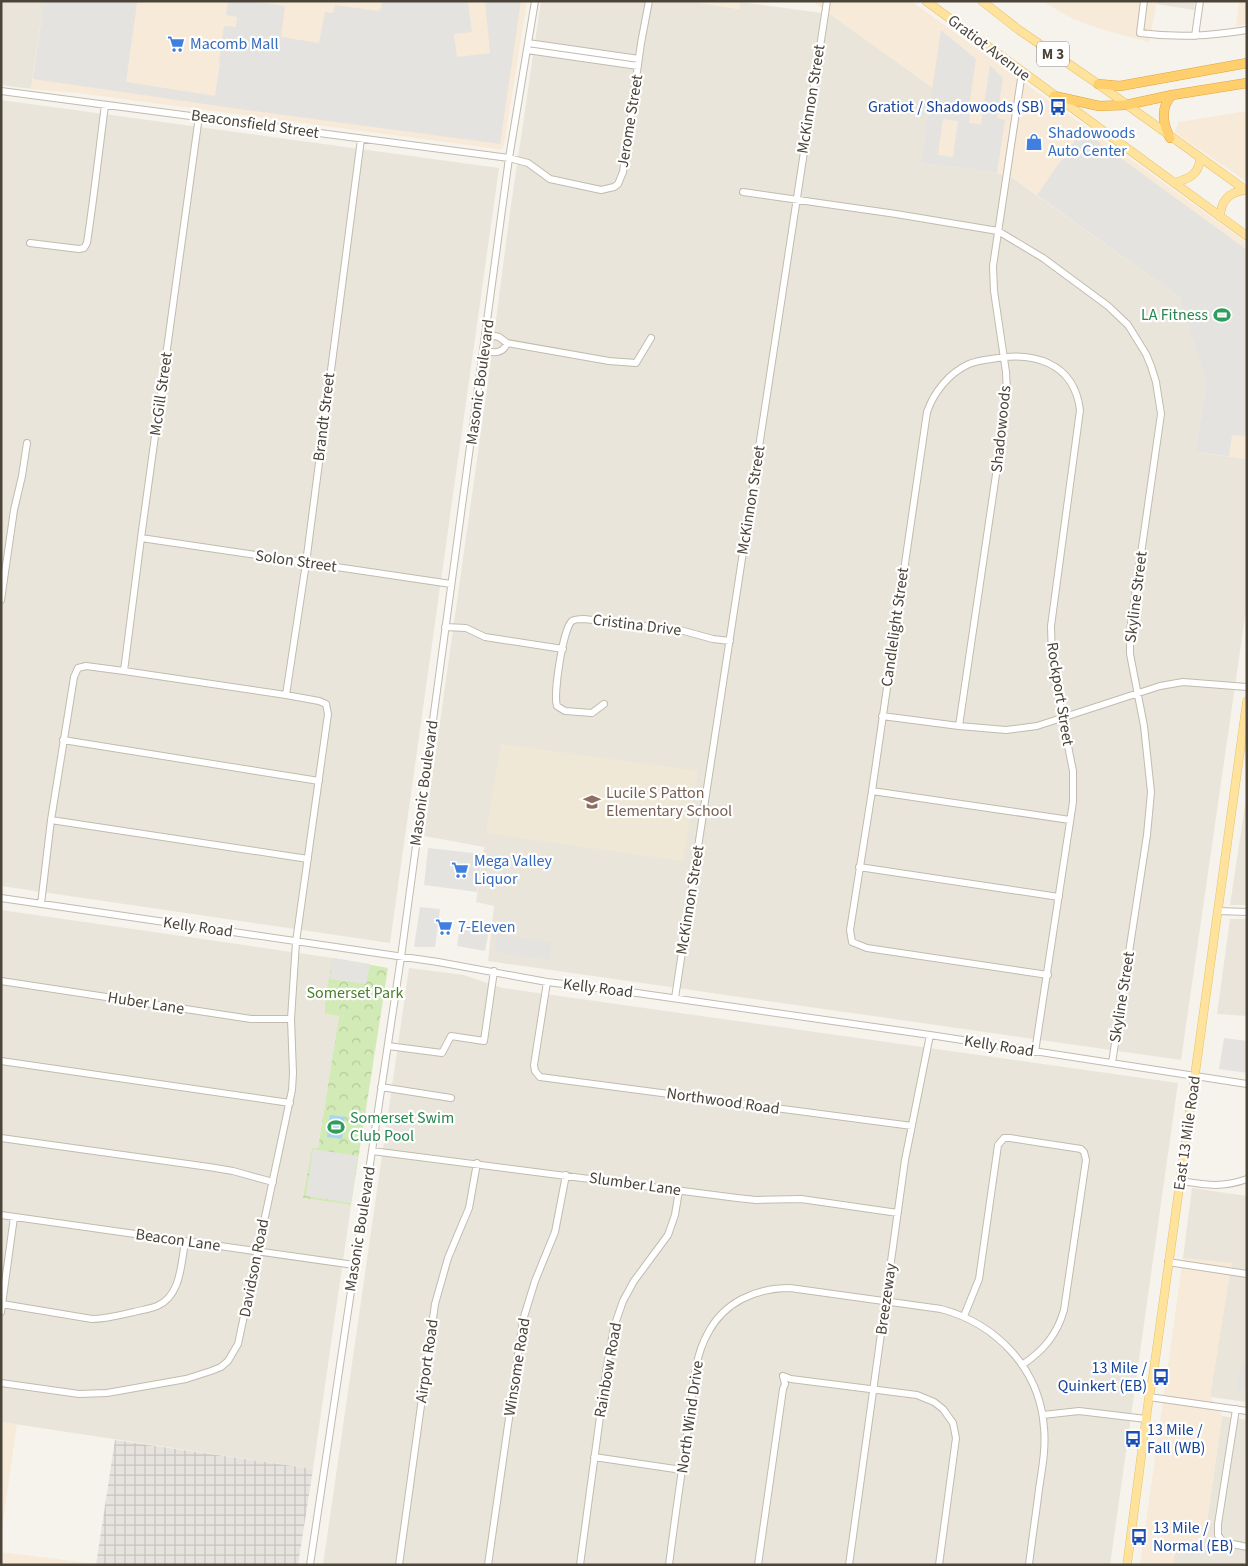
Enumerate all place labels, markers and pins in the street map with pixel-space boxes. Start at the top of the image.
place label: Macomb Mall [190,33,279,55]
supermarket icon: Macomb Mall [166,34,186,54]
place label: Gratiot / Shadowoods (SB) [868,96,1044,118]
bus stop icon: Gratiot / Shadowoods (SB) [1048,97,1068,117]
place label: Shadowoods Auto Center [1048,122,1135,162]
shop icon: Shadowoods Auto Center [1024,132,1044,152]
place label: LA Fitness [1141,304,1208,326]
sports icon: LA Fitness [1212,305,1232,325]
place label: Lucile S Patton Elementary School [606,782,732,822]
school or university icon: Lucile S Patton Elementary School [582,792,602,812]
place label: Mega Valley Liquor [474,850,553,890]
supermarket icon: Mega Valley Liquor [450,860,470,880]
place label: 7-Eleven [458,916,516,938]
supermarket icon: 7-Eleven [434,917,454,937]
place label: Somerset Swim Club Pool [350,1107,454,1147]
sports icon: Somerset Swim Club Pool [326,1117,346,1137]
place label: 13 Mile / Quinkert (EB) [1058,1357,1147,1397]
bus stop icon: 13 Mile / Quinkert (EB) [1151,1367,1171,1387]
place label: 13 Mile / Fall (WB) [1147,1419,1205,1459]
bus stop icon: 13 Mile / Fall (WB) [1123,1429,1143,1449]
place label: 13 Mile / Normal (EB) [1153,1517,1234,1557]
bus stop icon: 13 Mile / Normal (EB) [1129,1527,1149,1547]

